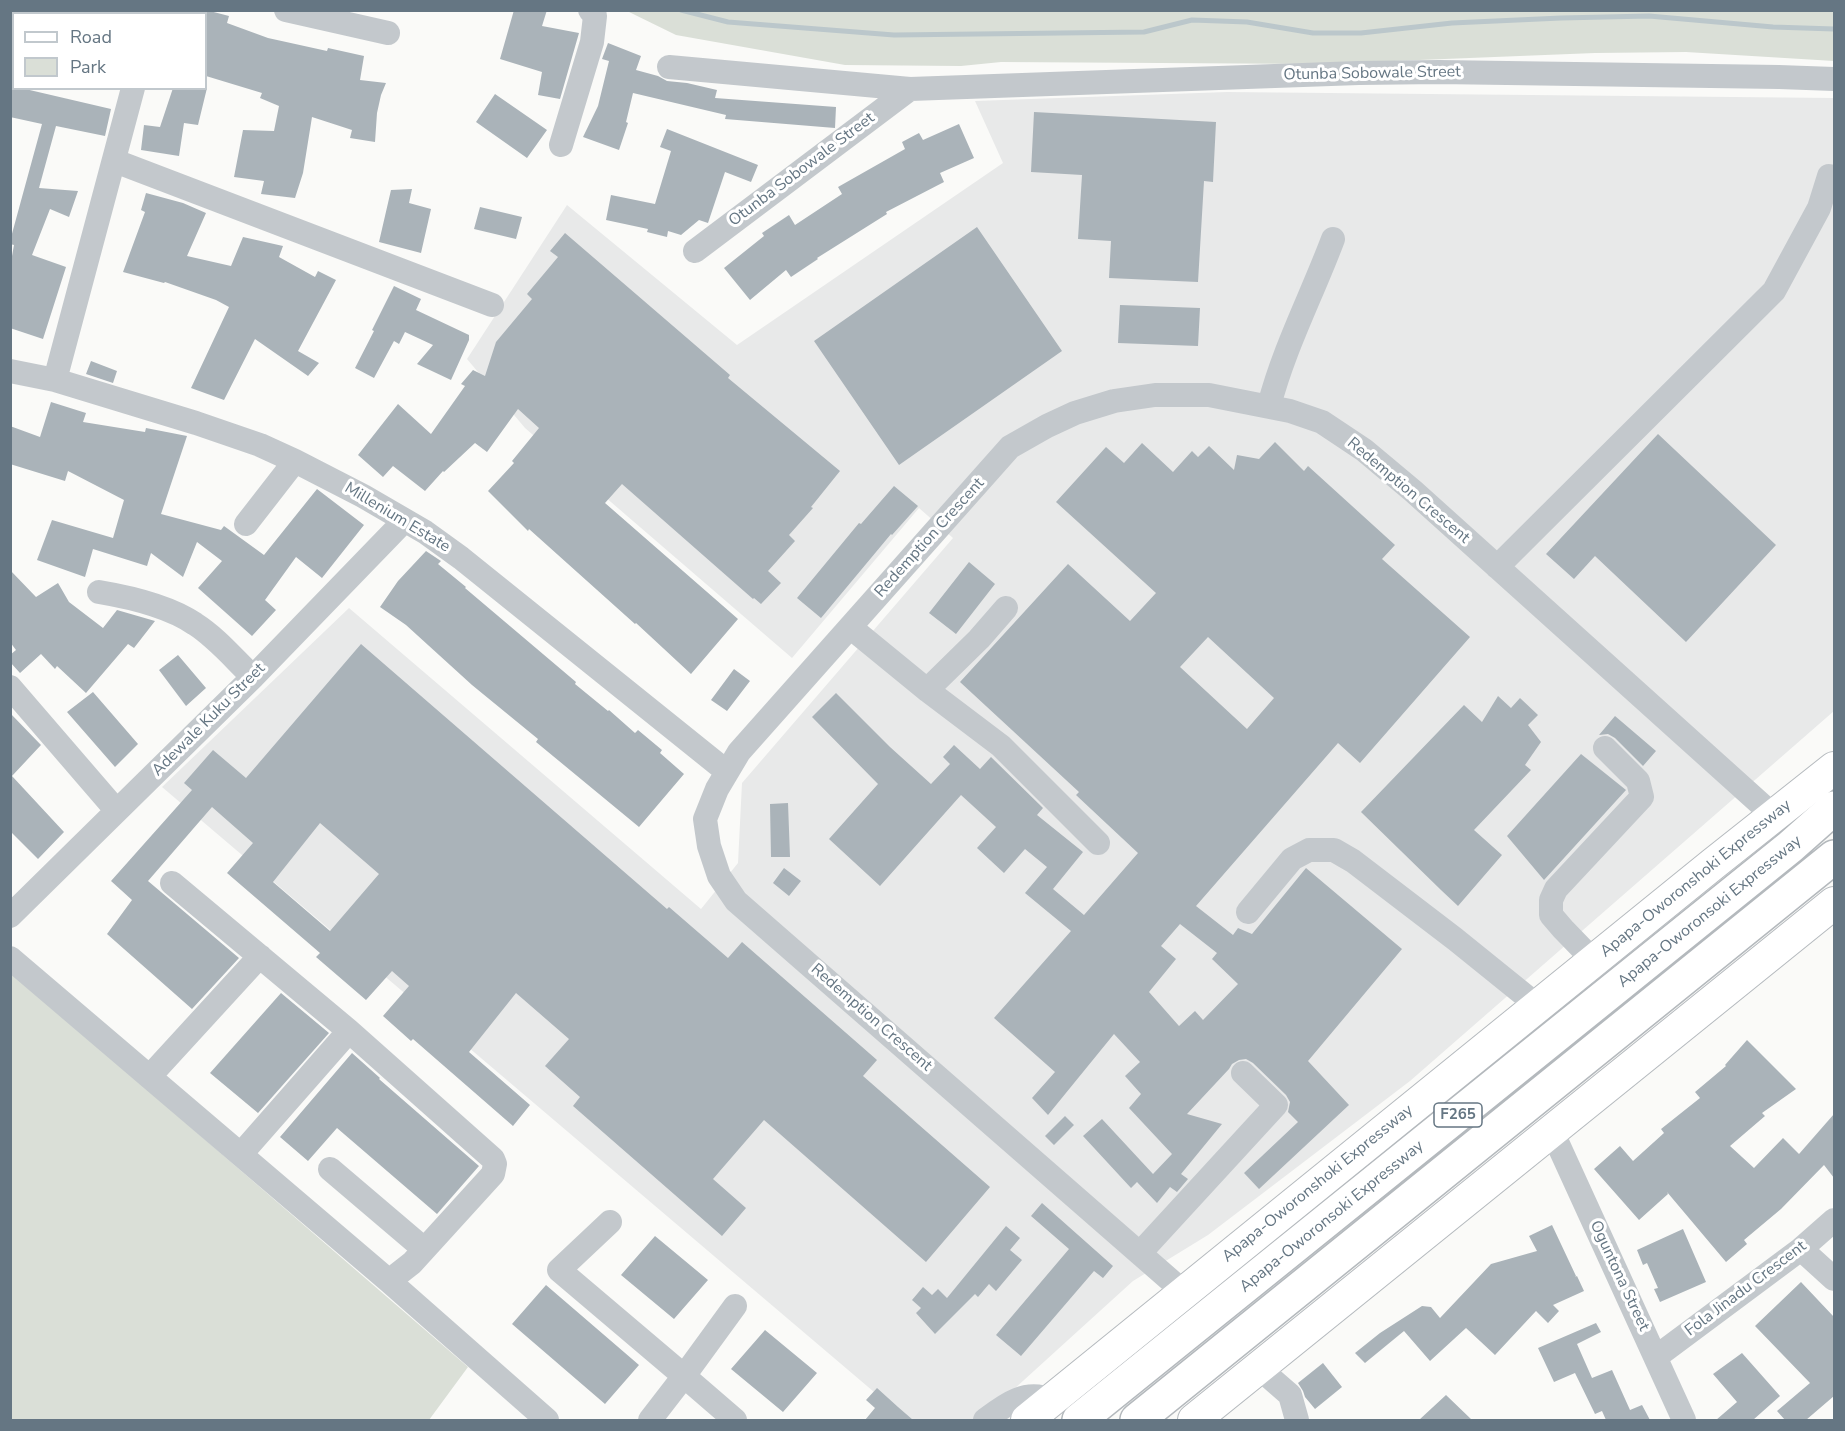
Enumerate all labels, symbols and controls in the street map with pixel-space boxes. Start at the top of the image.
legend [12,12,207,90]
text: Road [70,25,112,49]
text: Park [70,55,106,79]
street label: Otunba Sobowale Street [1283,63,1461,85]
street label: Otunba Sobowale Street [725,109,879,231]
street label: Redemption Crescent [1343,434,1473,548]
street label: Redemption Crescent [871,474,989,602]
street label: Millenium Estate [341,479,453,557]
street label: Adewale Kuku Street [148,659,270,781]
street label: Apapa-Oworonshoki Expressway [1597,796,1795,962]
street label: Apapa-Oworonsoki Expressway [1614,832,1806,992]
street label: Redemption Crescent [806,960,936,1076]
street label: Apapa-Oworonshoki Expressway [1219,1101,1417,1267]
road number: F265 [1434,1103,1482,1127]
street label: Apapa-Oworonsoki Expressway [1236,1137,1428,1297]
street label: Oguntona Street [1585,1218,1653,1334]
street label: Fola Jinadu Crescent [1682,1237,1810,1341]

